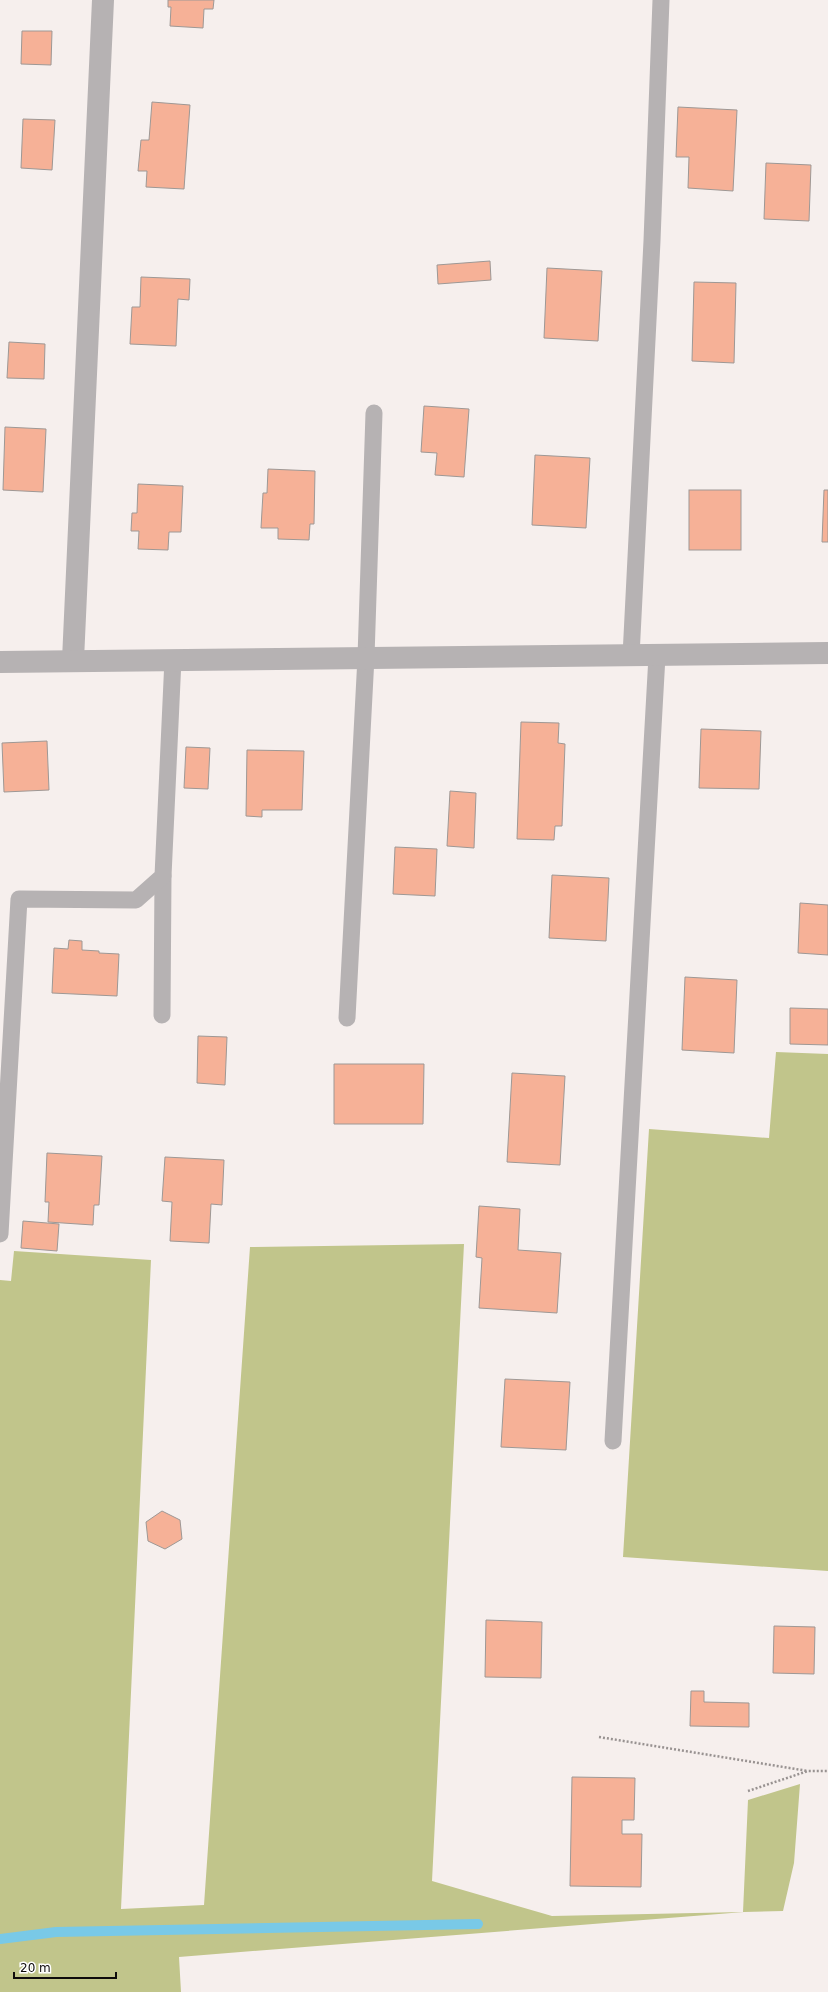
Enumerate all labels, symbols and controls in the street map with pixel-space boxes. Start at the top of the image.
scale bar [14,1954,116,1980]
text: 20 m [20,1961,51,1975]

